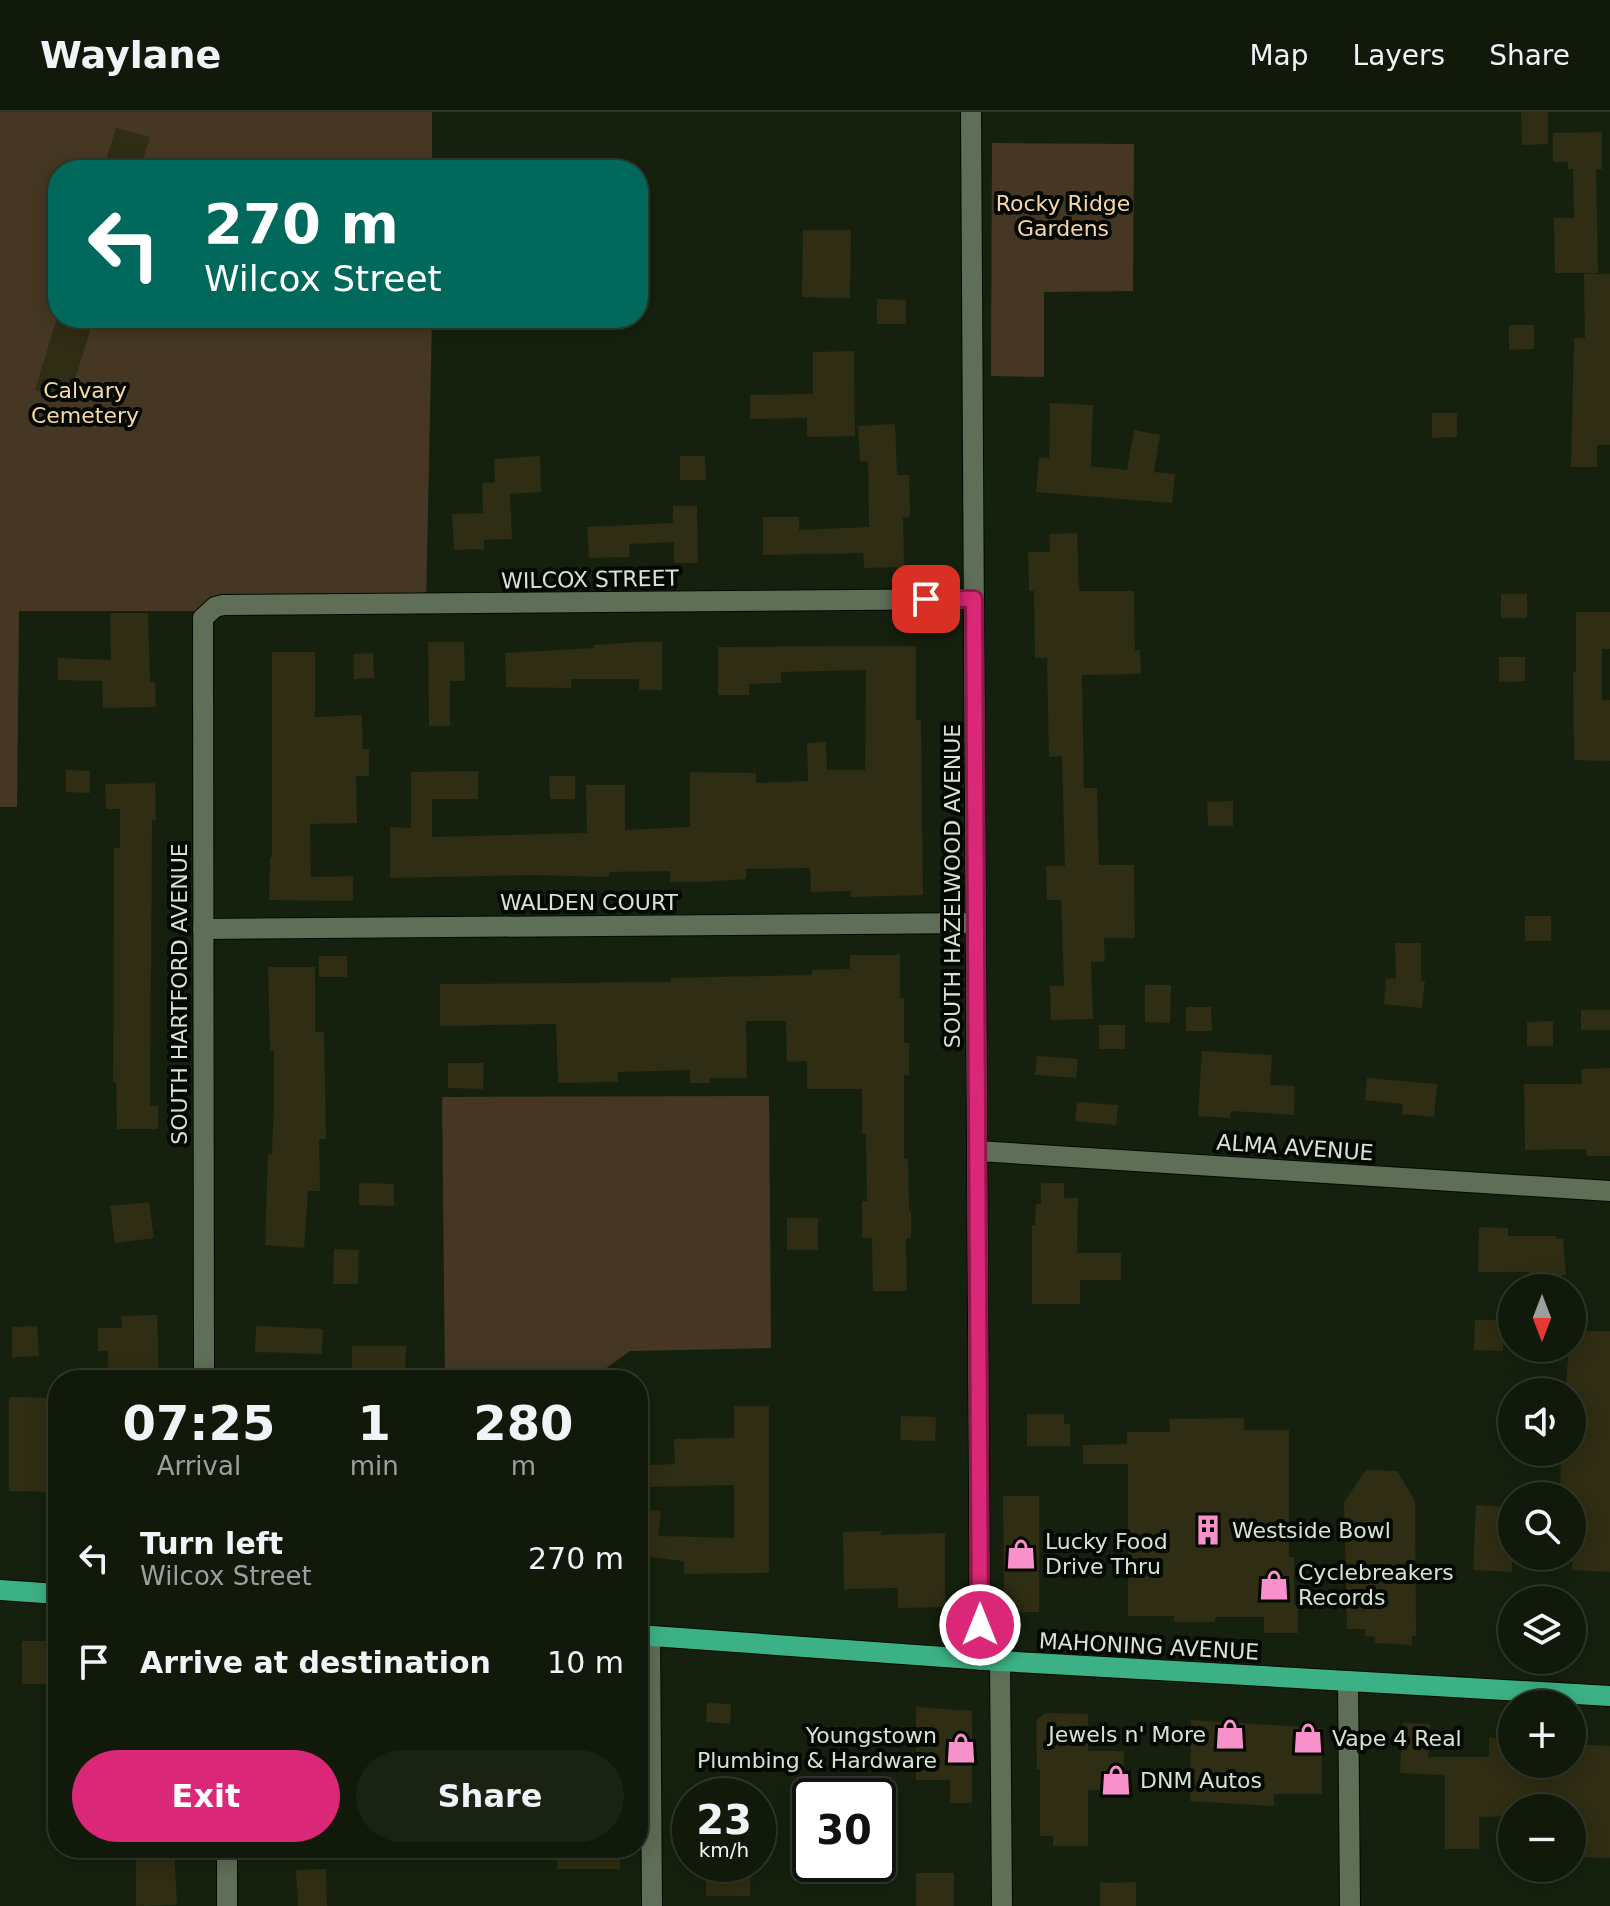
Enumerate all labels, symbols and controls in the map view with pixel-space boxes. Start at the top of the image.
text: Waylane [40,33,221,77]
text: Map [1249,39,1309,72]
text: Layers [1353,39,1445,72]
text: Share [1489,39,1570,72]
text: 270 m [204,191,399,256]
park label: Rocky Ridge Gardens [996,191,1130,241]
icon: left [72,192,176,296]
text: Wilcox Street [204,258,442,299]
park label: Calvary Cemetery [31,378,139,428]
street label: WILCOX STREET [501,565,680,594]
pin [892,565,960,633]
icon: arrive [904,577,948,621]
street label: SOUTH HAZELWOOD AVENUE [940,724,965,1048]
street label: SOUTH HARTFORD AVENUE [167,843,192,1145]
street label: WALDEN COURT [500,890,679,915]
street label: ALMA AVENUE [1216,1130,1374,1165]
north arrow [1498,1274,1586,1362]
map controls [1498,1274,1586,1882]
button: sound [1498,1378,1586,1466]
text: 07:25 [122,1395,275,1451]
text: 1 [358,1395,391,1451]
text: 280 [473,1395,573,1451]
text: Arrival [157,1451,241,1481]
text: min [350,1451,399,1481]
text: m [511,1451,536,1481]
button: search [1498,1482,1586,1570]
building icon: Westside Bowl [1191,1513,1225,1547]
place label: Westside Bowl [1232,1518,1391,1543]
text: Turn left [140,1526,283,1561]
place label: Lucky Food Drive Thru [1045,1529,1168,1579]
icon: left [72,1536,116,1580]
shop icon: Lucky Food Drive Thru [1004,1537,1038,1571]
text: 270 m [528,1541,624,1576]
place label: Cyclebreakers Records [1298,1560,1454,1610]
text: Wilcox Street [140,1561,312,1591]
shop icon: Cyclebreakers Records [1257,1568,1291,1602]
position arrow [938,1583,1022,1667]
button: layers [1498,1586,1586,1674]
street label: MAHONING AVENUE [1038,1628,1260,1665]
icon: arrive [72,1640,116,1684]
text: Arrive at destination [140,1645,491,1680]
text: 10 m [547,1645,624,1680]
button: + [1498,1690,1586,1778]
shop icon: Jewels n' More [1213,1717,1247,1751]
shop icon: Vape 4 Real [1291,1721,1325,1755]
place label: Jewels n' More [1046,1722,1206,1747]
place label: Youngstown Plumbing & Hardware [697,1723,937,1773]
place label: Vape 4 Real [1332,1726,1462,1751]
shop icon: Youngstown Plumbing & Hardware [944,1731,978,1765]
button: Exit [72,1750,340,1842]
button: Share [356,1750,624,1842]
shop icon: DNM Autos [1099,1763,1133,1797]
place label: DNM Autos [1140,1768,1262,1793]
speed limit sign: 30 [792,1778,896,1882]
button: − [1498,1794,1586,1882]
text: 23 [696,1797,752,1843]
text: km/h [699,1838,749,1862]

